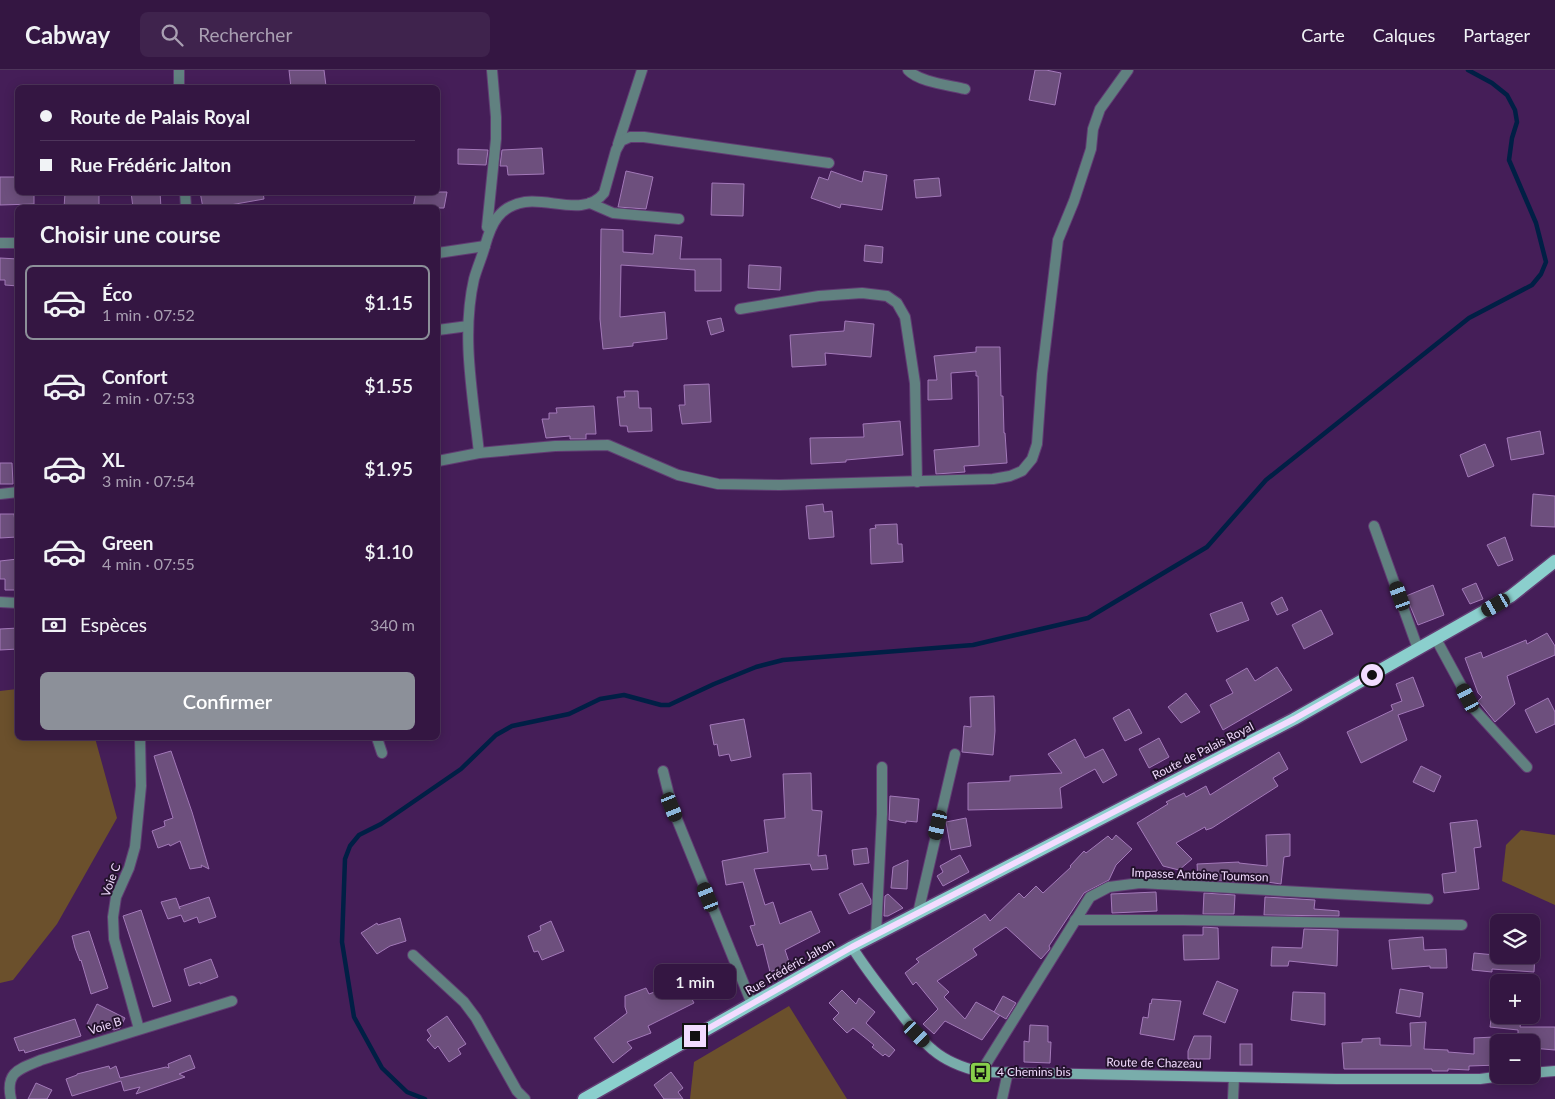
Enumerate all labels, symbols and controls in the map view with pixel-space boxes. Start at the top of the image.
search box [140,12,490,57]
text: Cabway [25,20,110,49]
icon: search [158,21,186,49]
text: Rechercher [198,23,292,46]
text: Carte [1301,24,1345,46]
text: Calques [1373,24,1435,46]
text: Partager [1463,24,1530,46]
text: Route de Palais Royal [70,105,250,128]
text: Rue Frédéric Jalton [70,153,231,176]
text: Choisir une course [40,221,221,248]
icon: car [42,280,87,325]
text: Éco [102,282,132,305]
text: $1.15 [364,291,413,314]
text: 1 min · 07:52 [102,305,195,324]
icon: car [42,363,87,408]
text: Confort [102,365,167,388]
text: $1.55 [364,374,413,397]
text: 2 min · 07:53 [102,388,195,407]
icon: car [42,446,87,491]
text: XL [102,448,125,471]
text: $1.95 [364,457,413,480]
text: 3 min · 07:54 [102,471,195,490]
icon: car [42,529,87,574]
text: Green [102,531,153,554]
text: $1.10 [364,540,413,563]
text: 4 min · 07:55 [102,554,195,573]
car [1387,579,1412,613]
car [1479,591,1512,619]
icon: cash [40,611,68,639]
text: Espèces [80,613,147,636]
text: 340 m [370,615,415,634]
route start [1361,664,1383,686]
button: Confirmer [40,672,415,730]
car [1454,681,1481,715]
street label: Route de Palais Royal [1149,718,1256,783]
car [659,790,684,824]
car [927,809,948,841]
street label: Voie C [98,861,123,899]
street label: Impasse Antoine Toumson [1131,865,1269,884]
car [695,880,720,914]
map controls [1490,914,1540,1084]
button: layers [1490,914,1540,964]
street label: Rue Frédéric Jalton [743,935,837,998]
callout: 1 min [654,964,736,998]
text: 1 min [675,972,715,991]
button: + [1490,974,1540,1024]
street label: Voie B [86,1013,124,1038]
car [901,1018,932,1050]
route end [684,1025,706,1047]
button: − [1490,1034,1540,1084]
street label: Route de Chazeau [1106,1054,1202,1071]
bus stop icon: 4 Chemins bis [969,1060,993,1084]
place label: 4 Chemins bis [997,1064,1071,1079]

